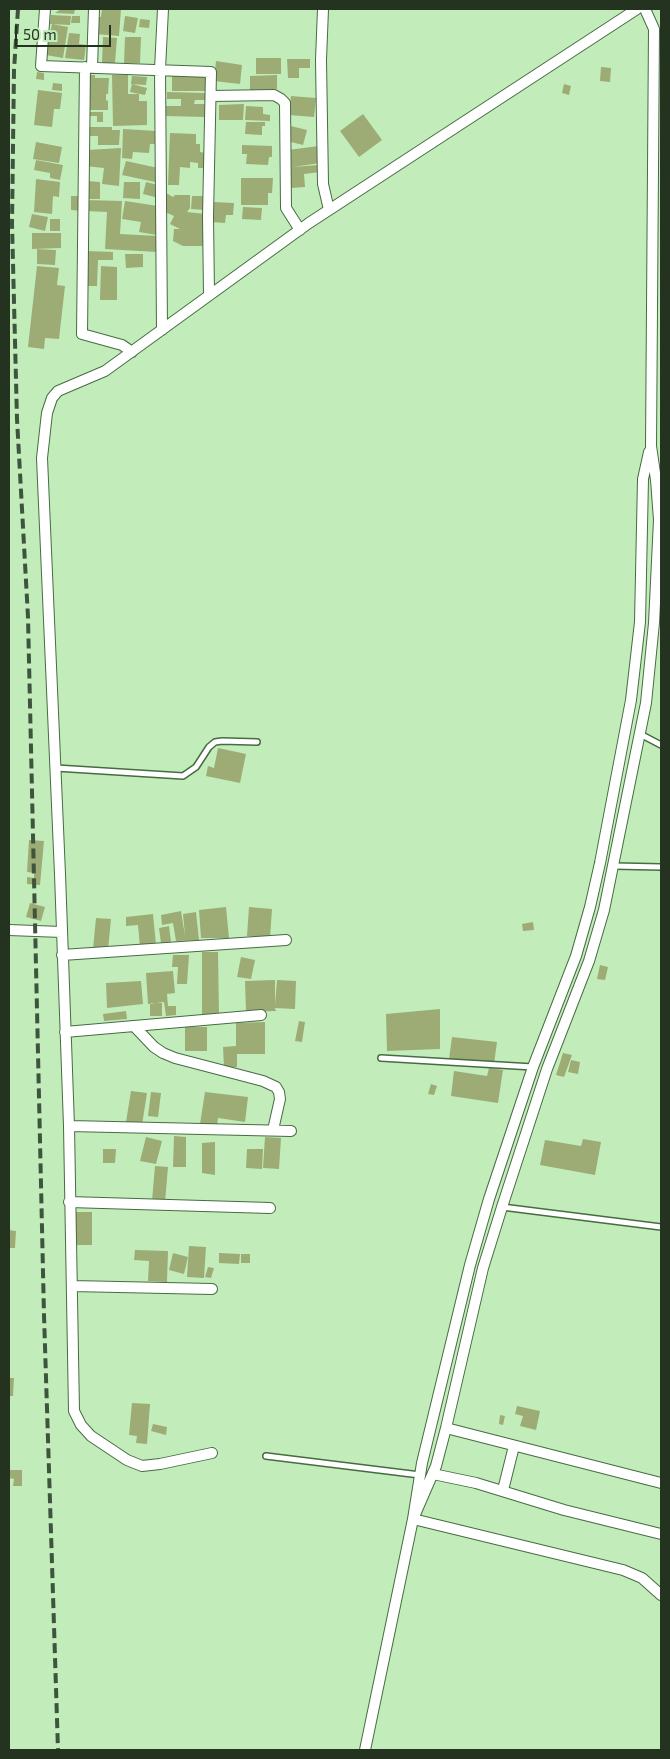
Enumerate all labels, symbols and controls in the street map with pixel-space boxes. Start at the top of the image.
scale bar [18,15,114,47]
text: 50 m [23,25,57,43]

